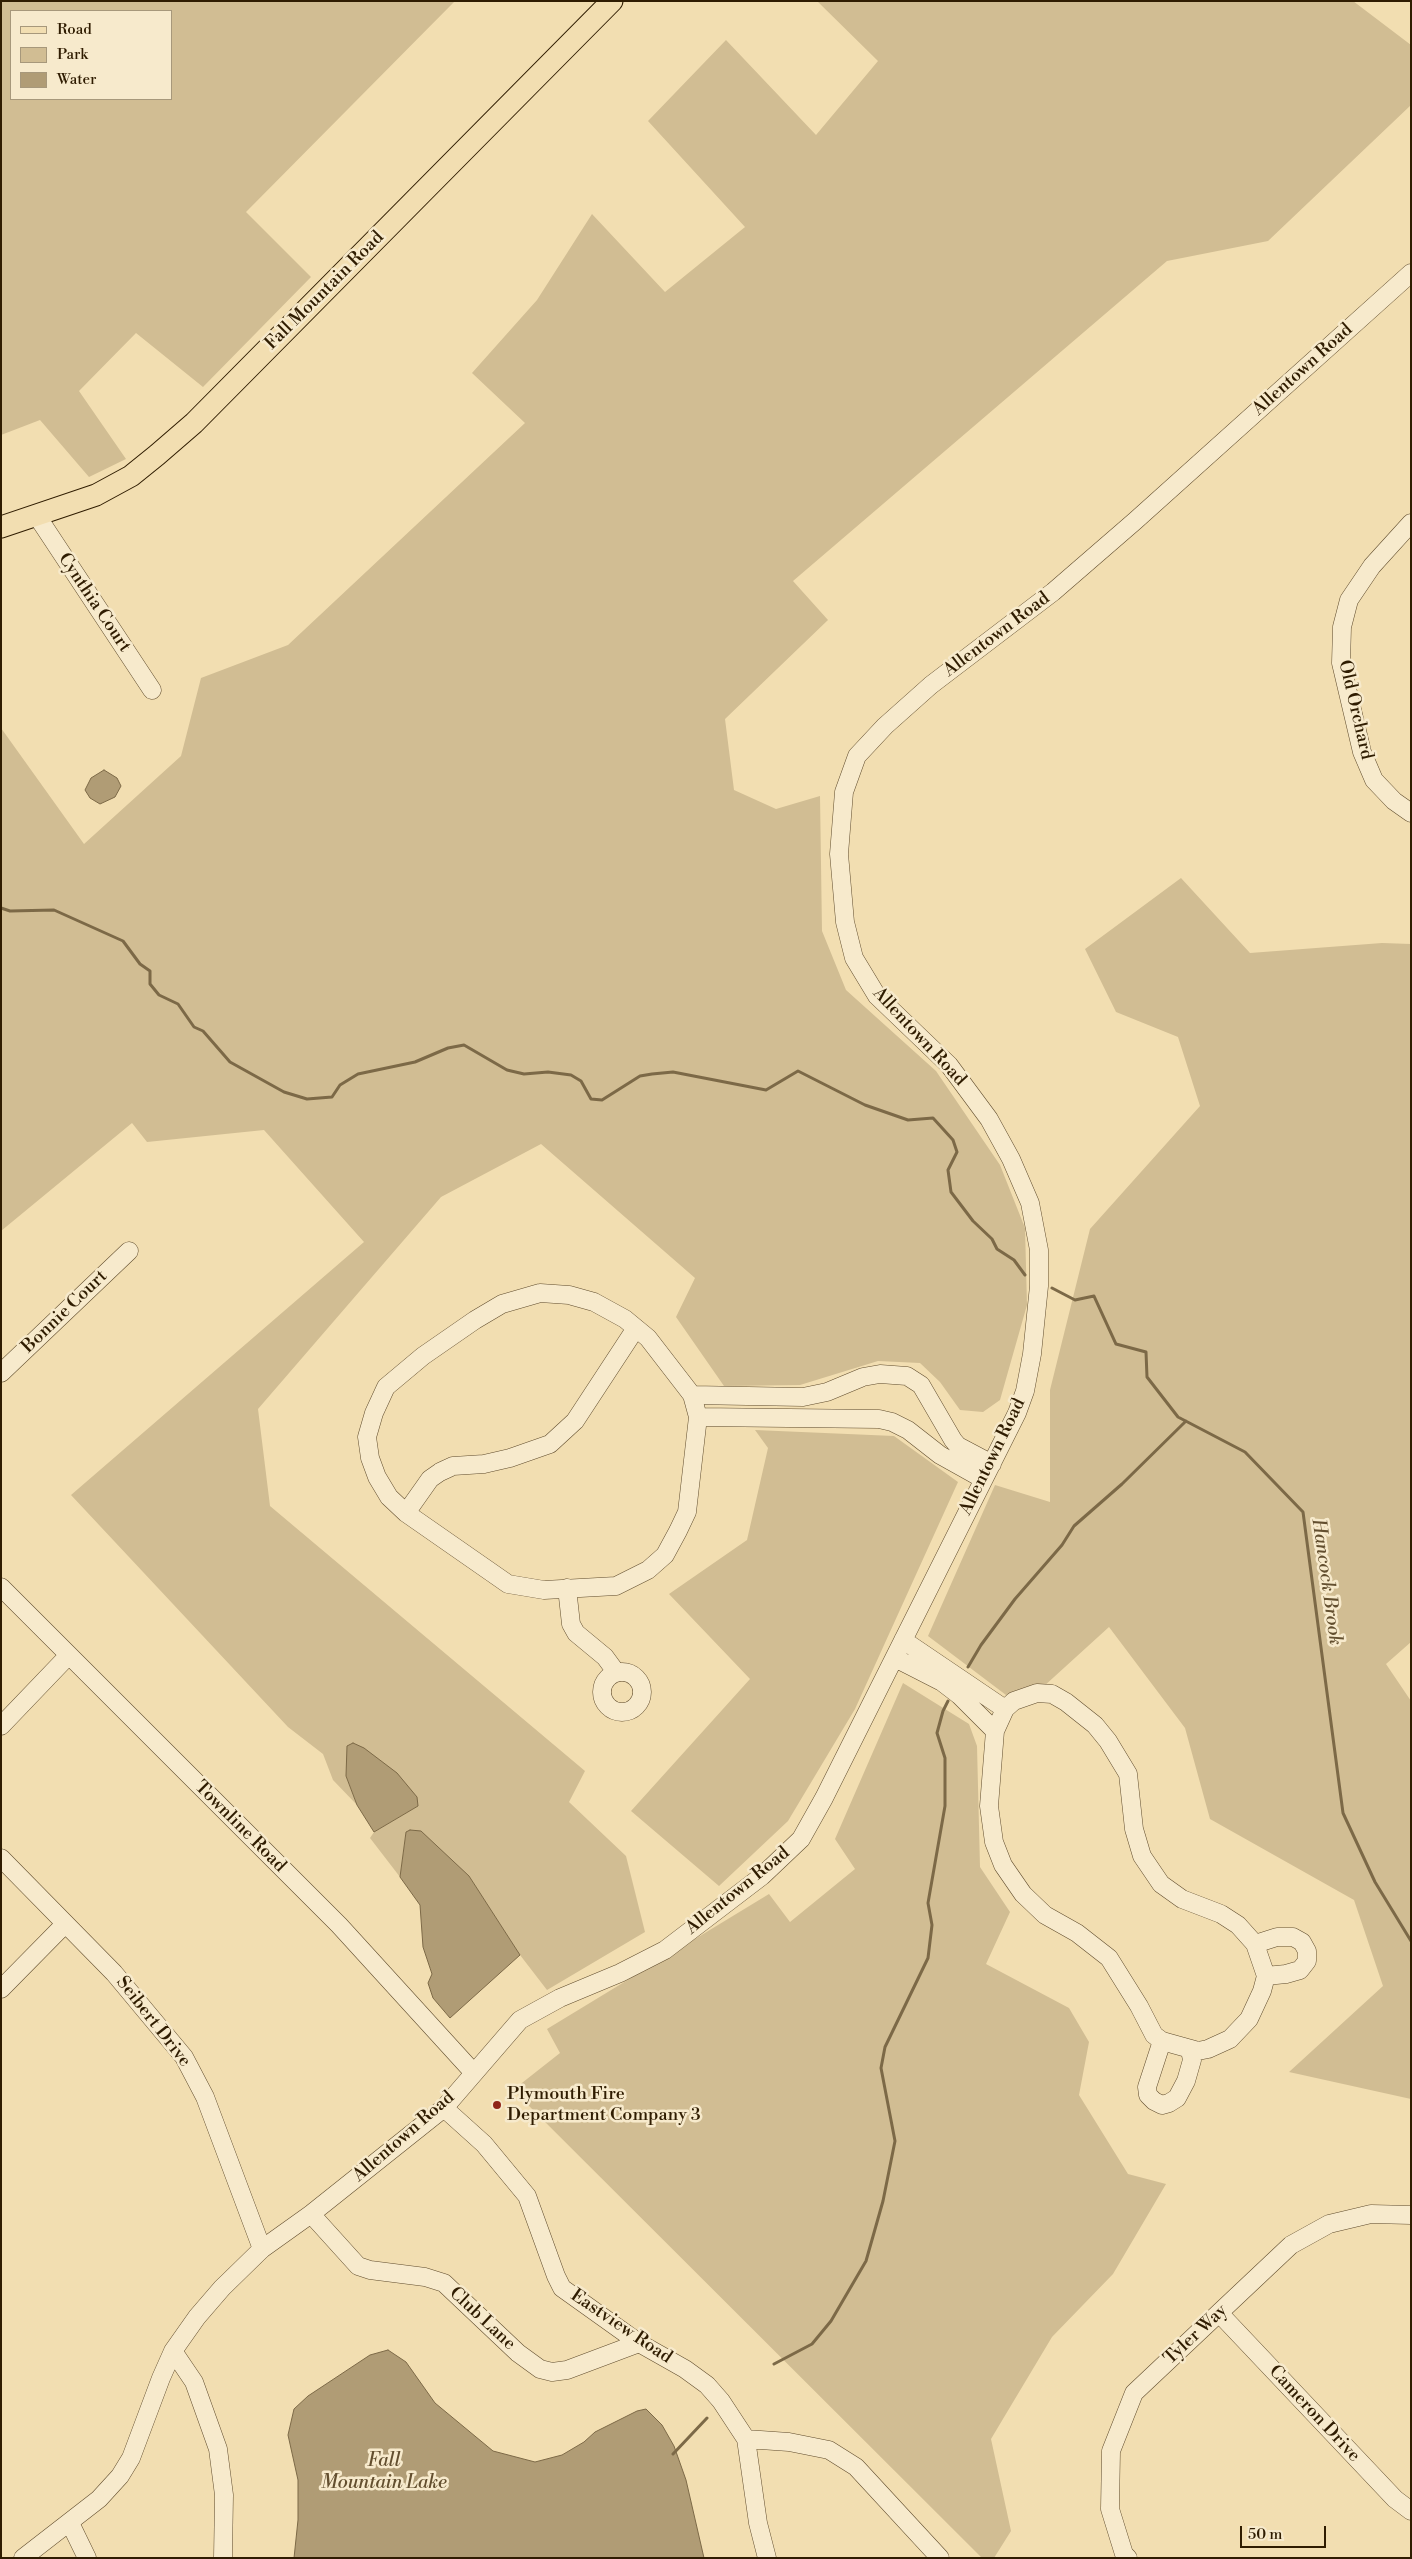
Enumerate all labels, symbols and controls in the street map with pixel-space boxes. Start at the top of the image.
legend [10,10,172,100]
text: Road [57,20,92,39]
text: Park [57,45,88,64]
text: Water [57,70,96,89]
street label: Fall Mountain Road [261,227,389,355]
street label: Allentown Road [1248,319,1358,421]
street label: Cynthia Court [53,549,135,657]
street label: Allentown Road [940,588,1054,682]
street label: Old Orchard [1333,658,1377,762]
street label: Allentown Road [868,983,970,1091]
street label: Bonnie Court [18,1266,112,1358]
street label: Allentown Road [955,1395,1031,1519]
water label: Hancock Brook [1306,1517,1346,1647]
street label: Townline Road [190,1777,290,1877]
street label: Allentown Road [682,1843,794,1939]
street label: Seibert Drive [111,1972,195,2072]
place label: Plymouth Fire Department Company 3 [507,2084,701,2126]
street label: Allentown Road [349,2087,459,2187]
marker: Plymouth Fire Department Company 3 [491,2099,503,2111]
street label: Club Lane [444,2283,520,2355]
street label: Eastview Road [566,2285,676,2369]
street label: Tyler Way [1160,2300,1232,2370]
street label: Cameron Drive [1264,2361,1364,2467]
water label: Fall Mountain Lake [321,2450,447,2494]
scale bar [1242,2516,1328,2548]
text: 50 m [1248,2525,1282,2544]

